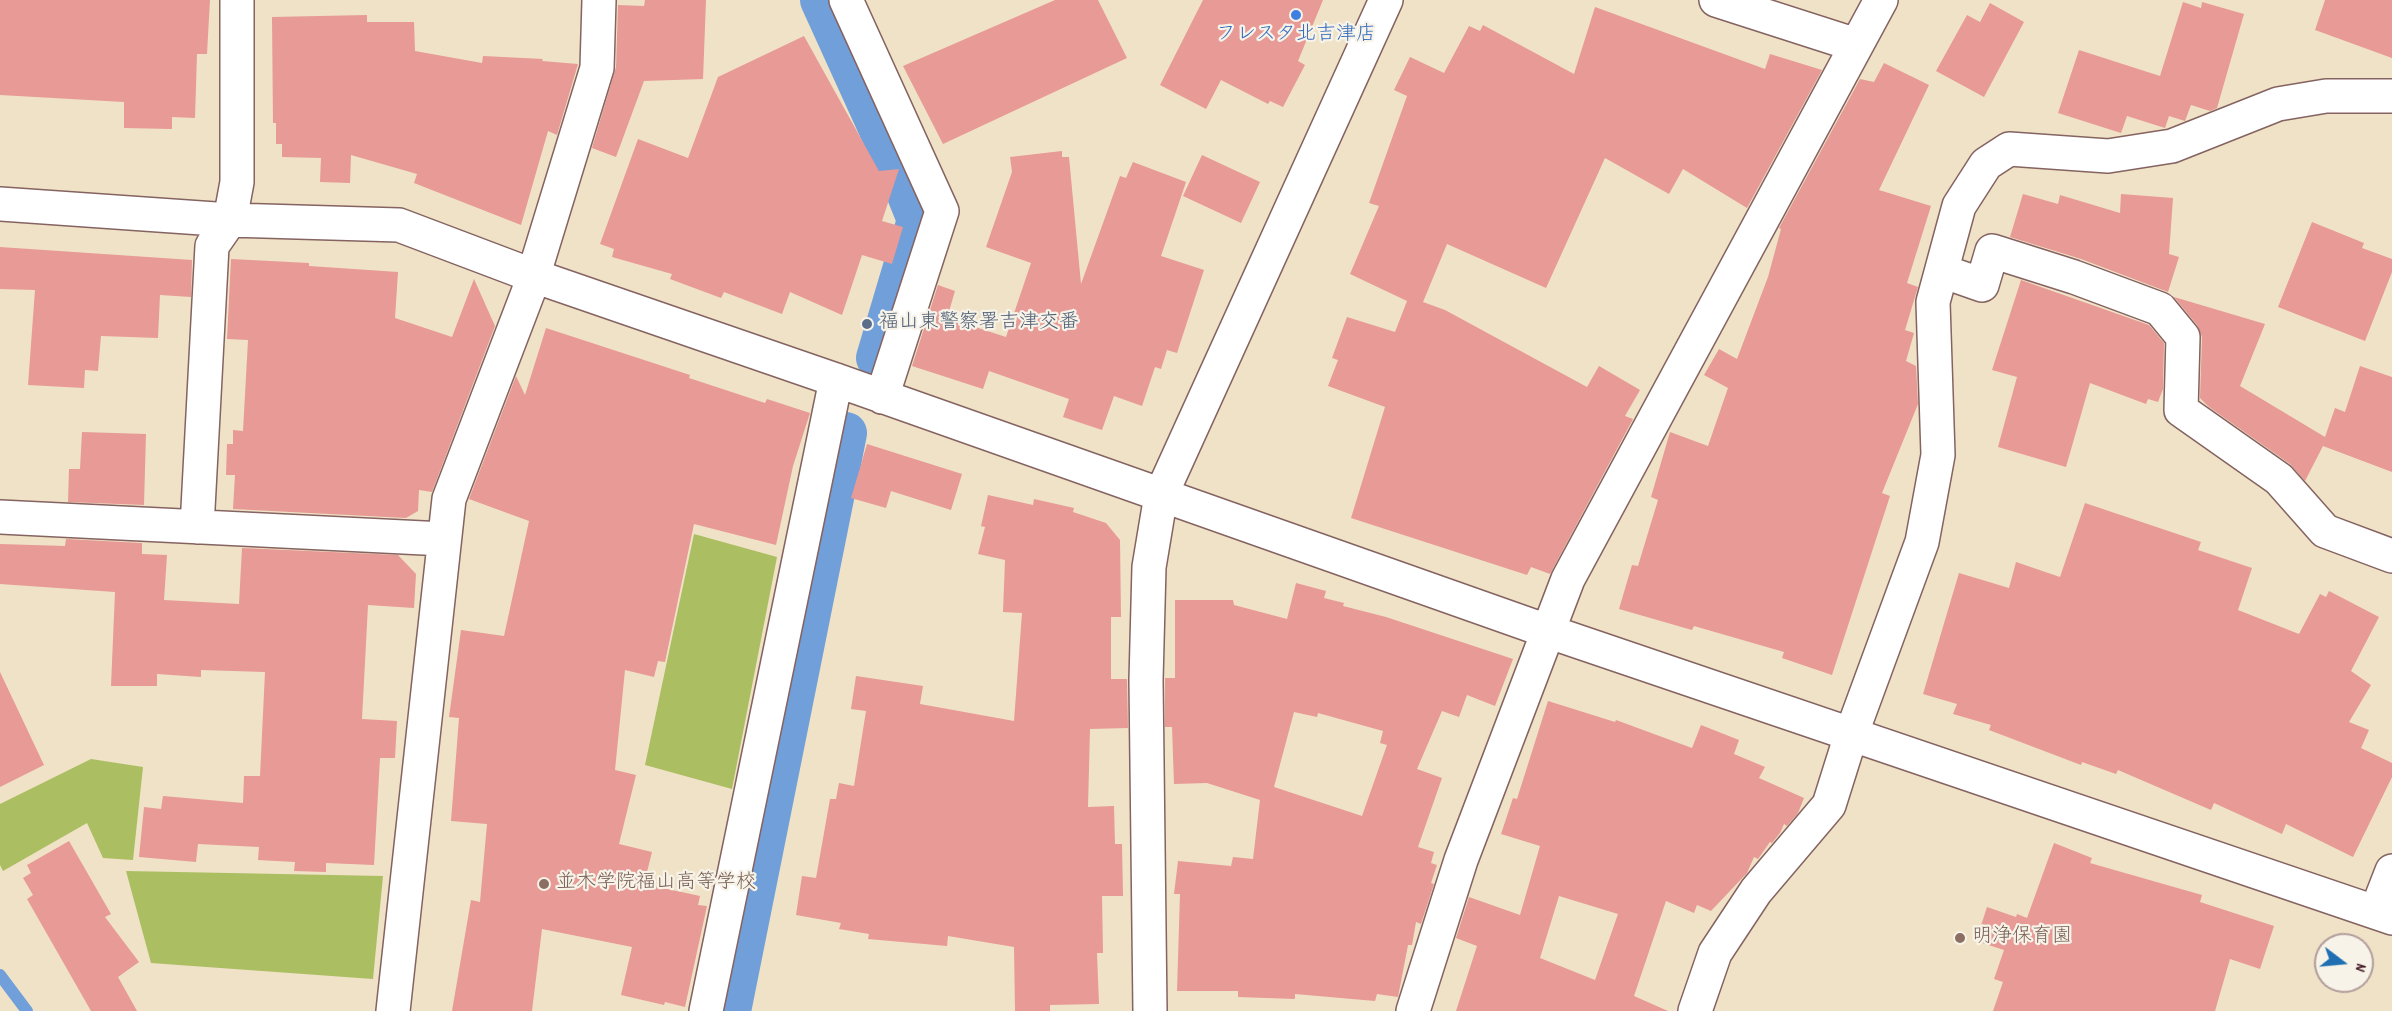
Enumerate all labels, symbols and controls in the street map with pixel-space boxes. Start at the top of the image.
marker: フレスタ北吉津店 [1289,8,1303,22]
place label: フレスタ北吉津店 [1216,24,1376,48]
place label: 福山東警察署吉津交番 [879,312,1079,336]
marker: 福山東警察署吉津交番 [860,317,874,331]
place label: 並木学院福山高等学校 [556,872,756,896]
marker: 並木学院福山高等学校 [537,877,551,891]
place label: 明浄保育園 [1972,926,2072,950]
marker: 明浄保育園 [1953,931,1967,945]
north arrow [2314,933,2374,993]
text: N [2348,961,2372,975]

